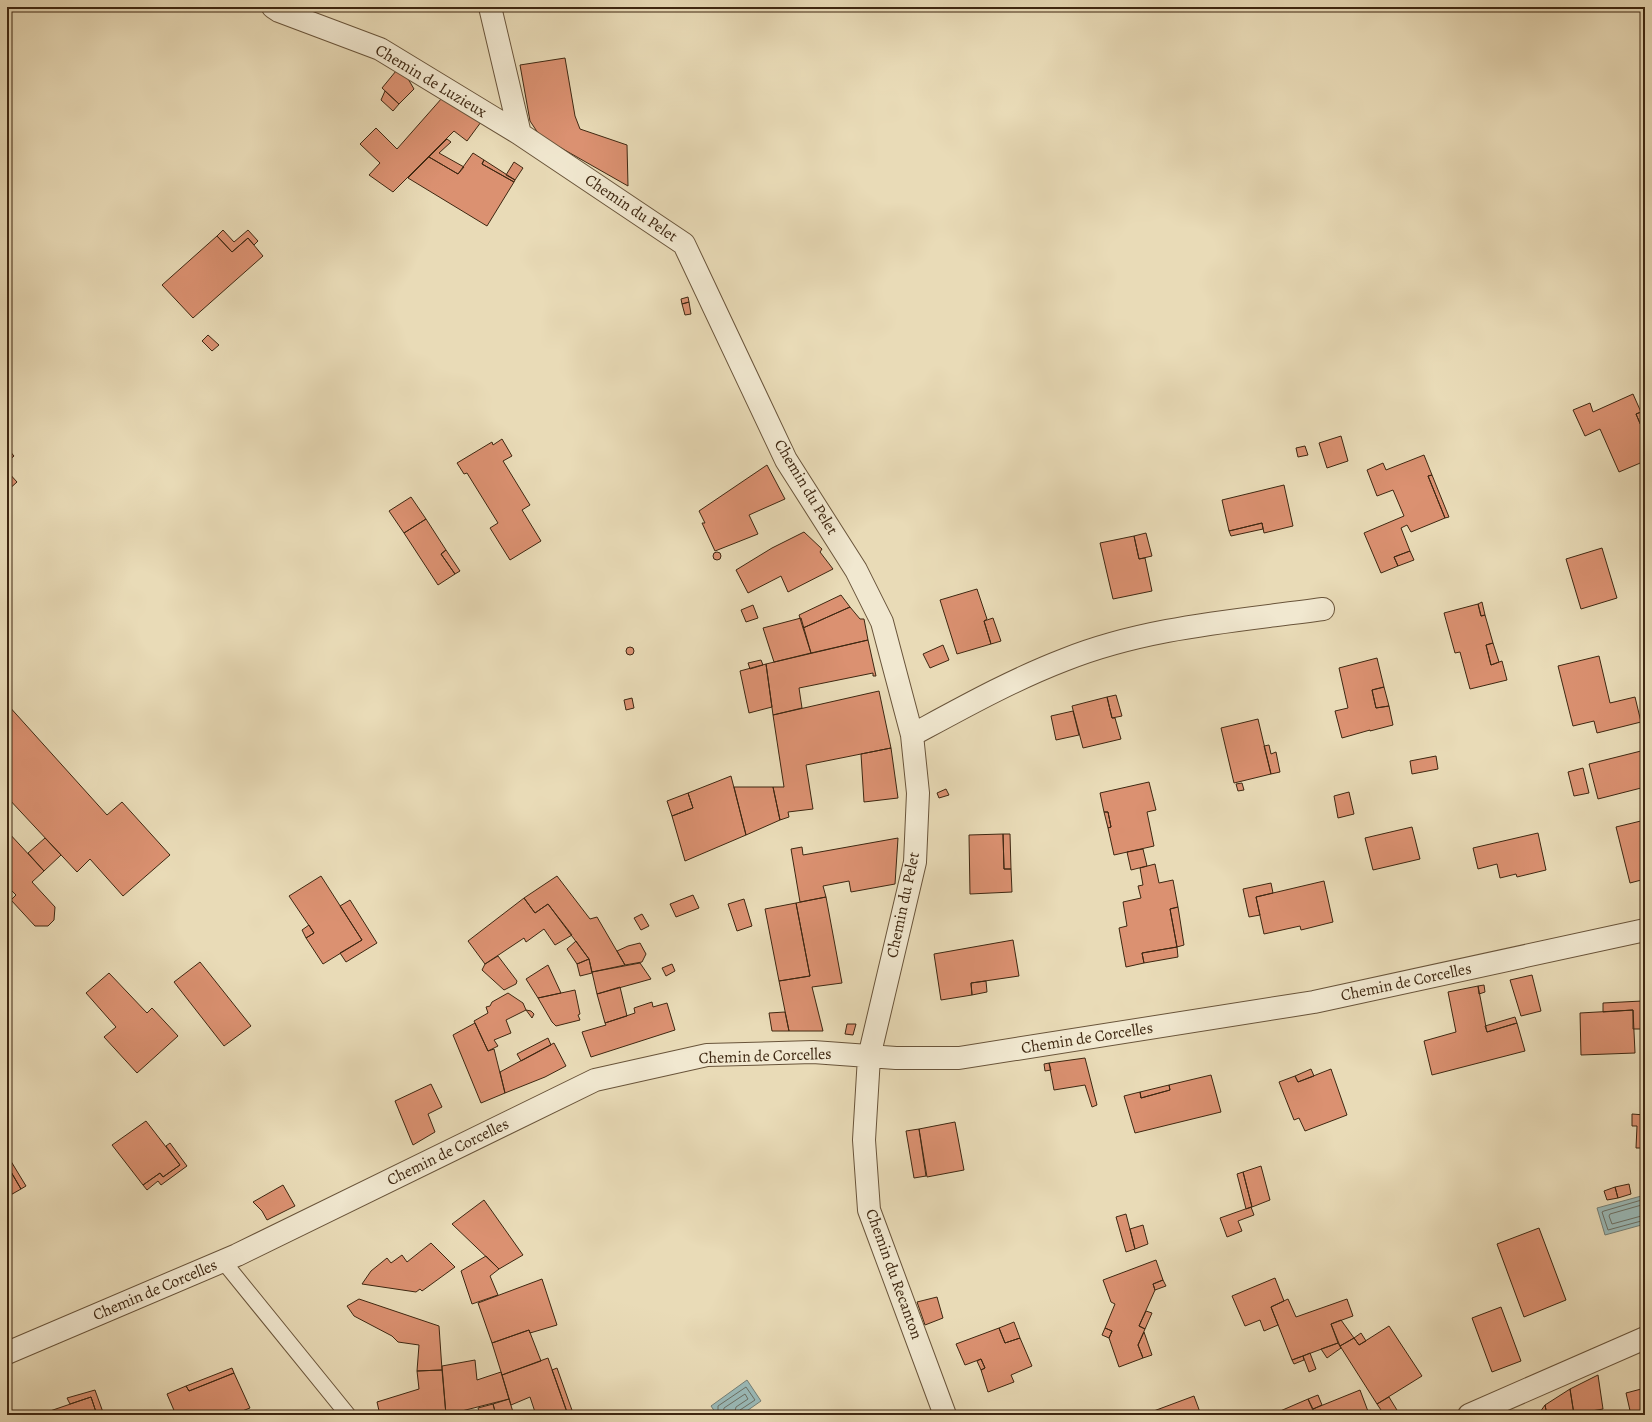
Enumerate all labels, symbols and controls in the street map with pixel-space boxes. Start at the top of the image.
street label: Chemin de Luzieux [371,39,491,123]
street label: Chemin du Pelet [580,169,682,247]
street label: Chemin du Pelet [769,435,843,539]
street label: Chemin du Pelet [881,850,925,960]
street label: Chemin de Corcelles [1339,957,1473,1007]
street label: Chemin de Corcelles [1020,1017,1154,1059]
street label: Chemin de Corcelles [698,1043,832,1069]
street label: Chemin de Corcelles [383,1113,513,1191]
street label: Chemin du Recanton [860,1206,928,1342]
street label: Chemin de Corcelles [89,1254,221,1326]

